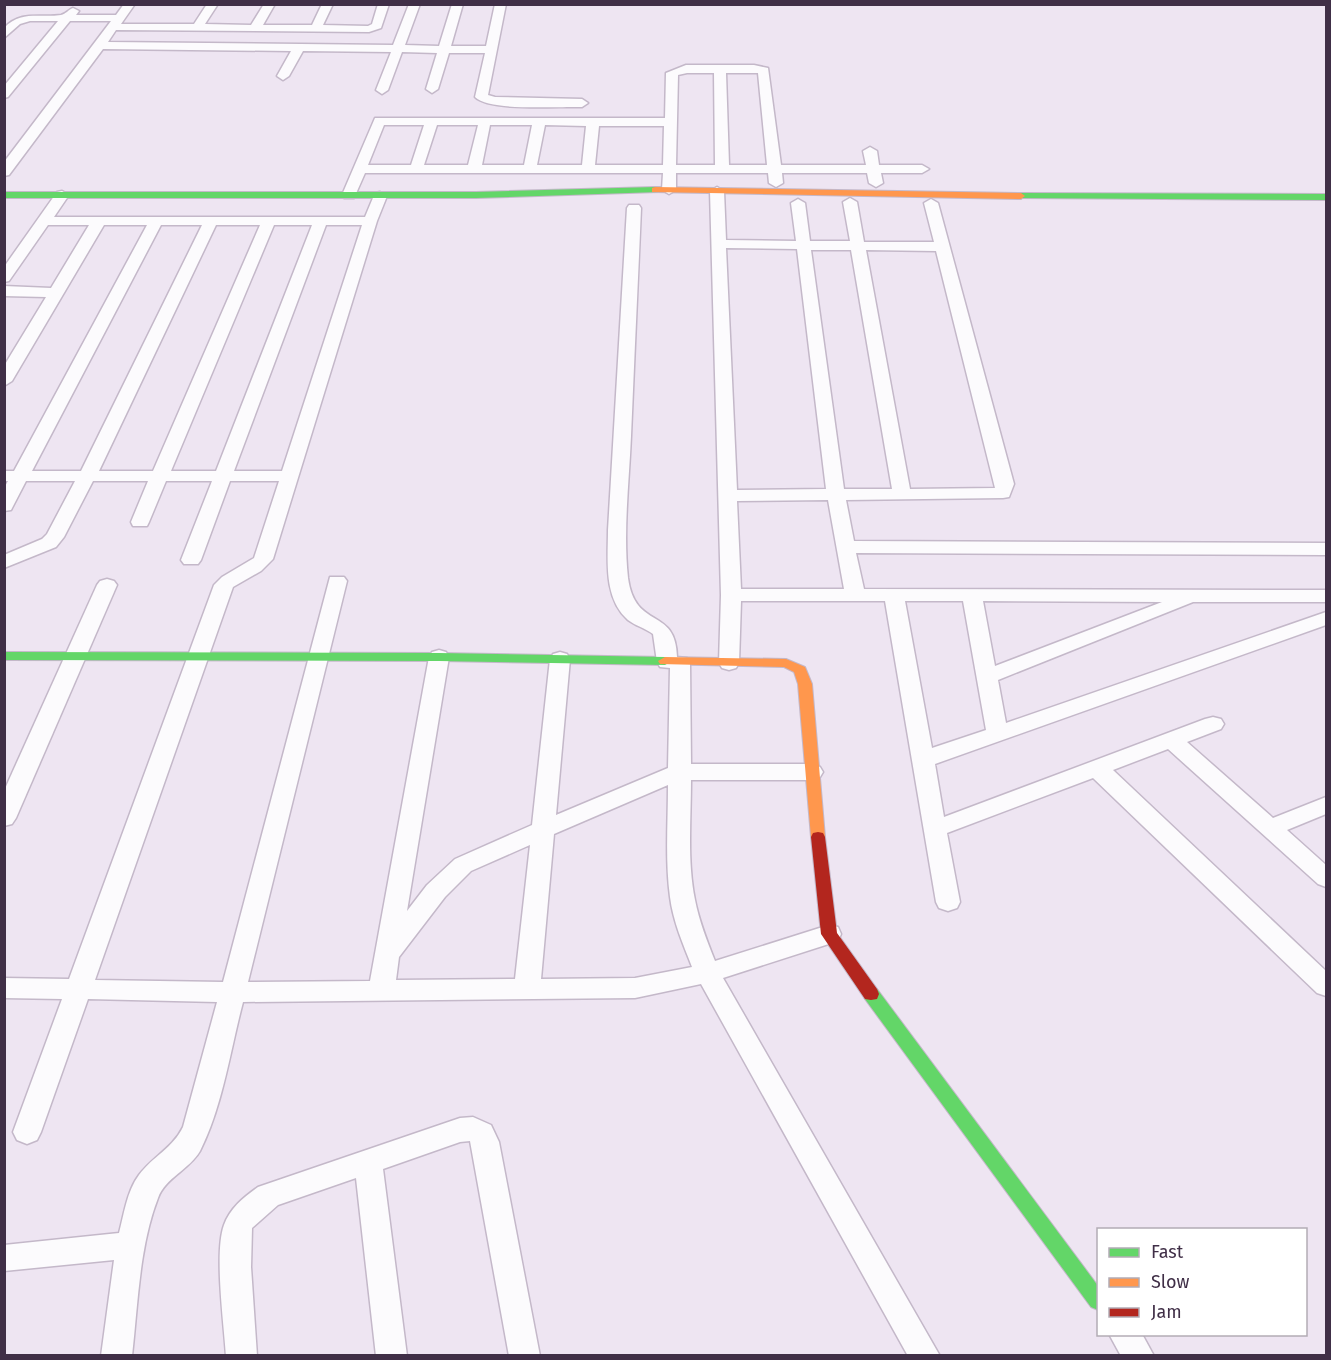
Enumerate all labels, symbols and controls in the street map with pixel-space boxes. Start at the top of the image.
legend [1097,1228,1307,1336]
text: Fast [1151,1241,1184,1263]
text: Slow [1151,1271,1190,1293]
text: Jam [1151,1301,1182,1323]

